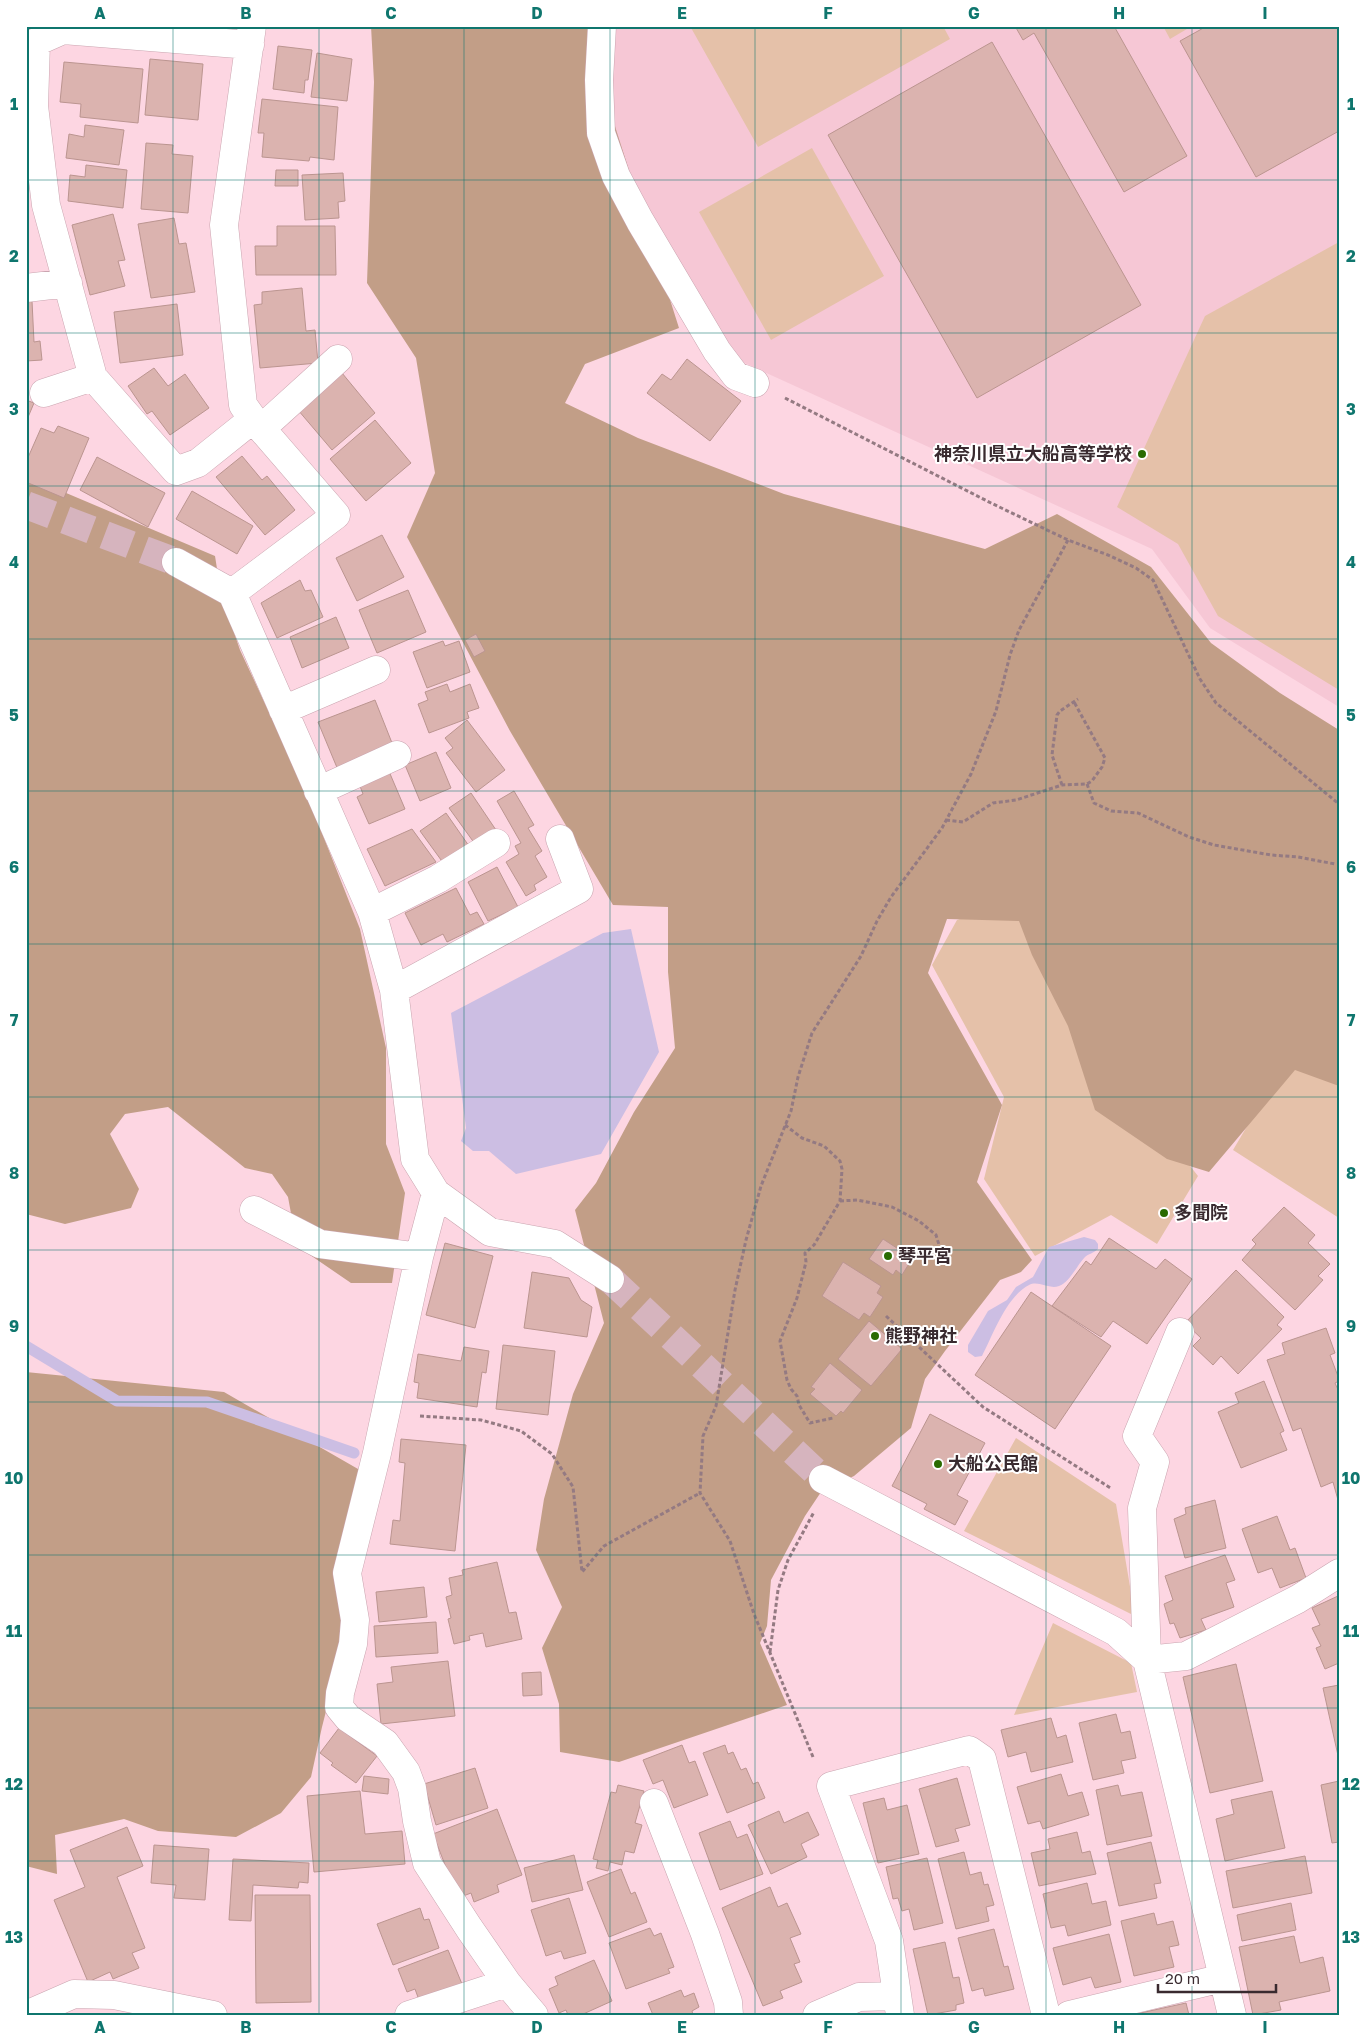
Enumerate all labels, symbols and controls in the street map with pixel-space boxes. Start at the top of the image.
text: A [94,3,106,23]
text: B [240,3,252,23]
text: C [385,3,397,23]
text: D [531,3,543,23]
text: E [677,3,687,23]
text: F [823,3,833,23]
text: G [968,3,980,23]
text: H [1113,3,1125,23]
text: I [1262,3,1268,23]
text: 1 [10,94,18,114]
text: 1 [1347,94,1355,114]
text: 2 [9,246,19,266]
text: 2 [1346,246,1356,266]
text: 3 [9,399,19,419]
text: 3 [1346,399,1356,419]
place label: 神奈川県立大船高等学校 [934,442,1132,464]
marker: 神奈川県立大船高等学校 [1136,448,1148,460]
text: 4 [9,552,19,572]
text: 4 [1346,552,1356,572]
text: 5 [9,705,19,725]
text: 5 [1346,705,1356,725]
text: 6 [9,857,19,877]
text: 6 [1346,857,1356,877]
text: 7 [10,1010,19,1030]
text: 7 [1347,1010,1356,1030]
text: 8 [9,1163,19,1183]
text: 8 [1346,1163,1356,1183]
place label: 多聞院 [1174,1201,1228,1223]
marker: 多聞院 [1158,1207,1170,1219]
place label: 琴平宮 [898,1244,952,1266]
marker: 琴平宮 [882,1250,894,1262]
text: 9 [9,1316,19,1336]
text: 9 [1346,1316,1356,1336]
place label: 熊野神社 [885,1324,957,1346]
marker: 熊野神社 [869,1330,881,1342]
place label: 大船公民館 [948,1452,1038,1474]
marker: 大船公民館 [932,1458,944,1470]
text: 10 [5,1468,23,1488]
text: 10 [1342,1468,1360,1488]
text: 11 [6,1621,22,1641]
text: 11 [1343,1621,1359,1641]
text: 12 [5,1774,23,1794]
text: 12 [1342,1774,1360,1794]
text: 13 [5,1927,23,1947]
text: 13 [1342,1927,1360,1947]
scale bar [1158,1961,1275,1993]
text: 20 m [1165,1969,1200,1987]
text: A [94,2017,106,2037]
text: B [240,2017,252,2037]
text: C [385,2017,397,2037]
text: D [531,2017,543,2037]
text: E [677,2017,687,2037]
text: F [823,2017,833,2037]
text: G [968,2017,980,2037]
text: H [1113,2017,1125,2037]
text: I [1262,2017,1268,2037]

